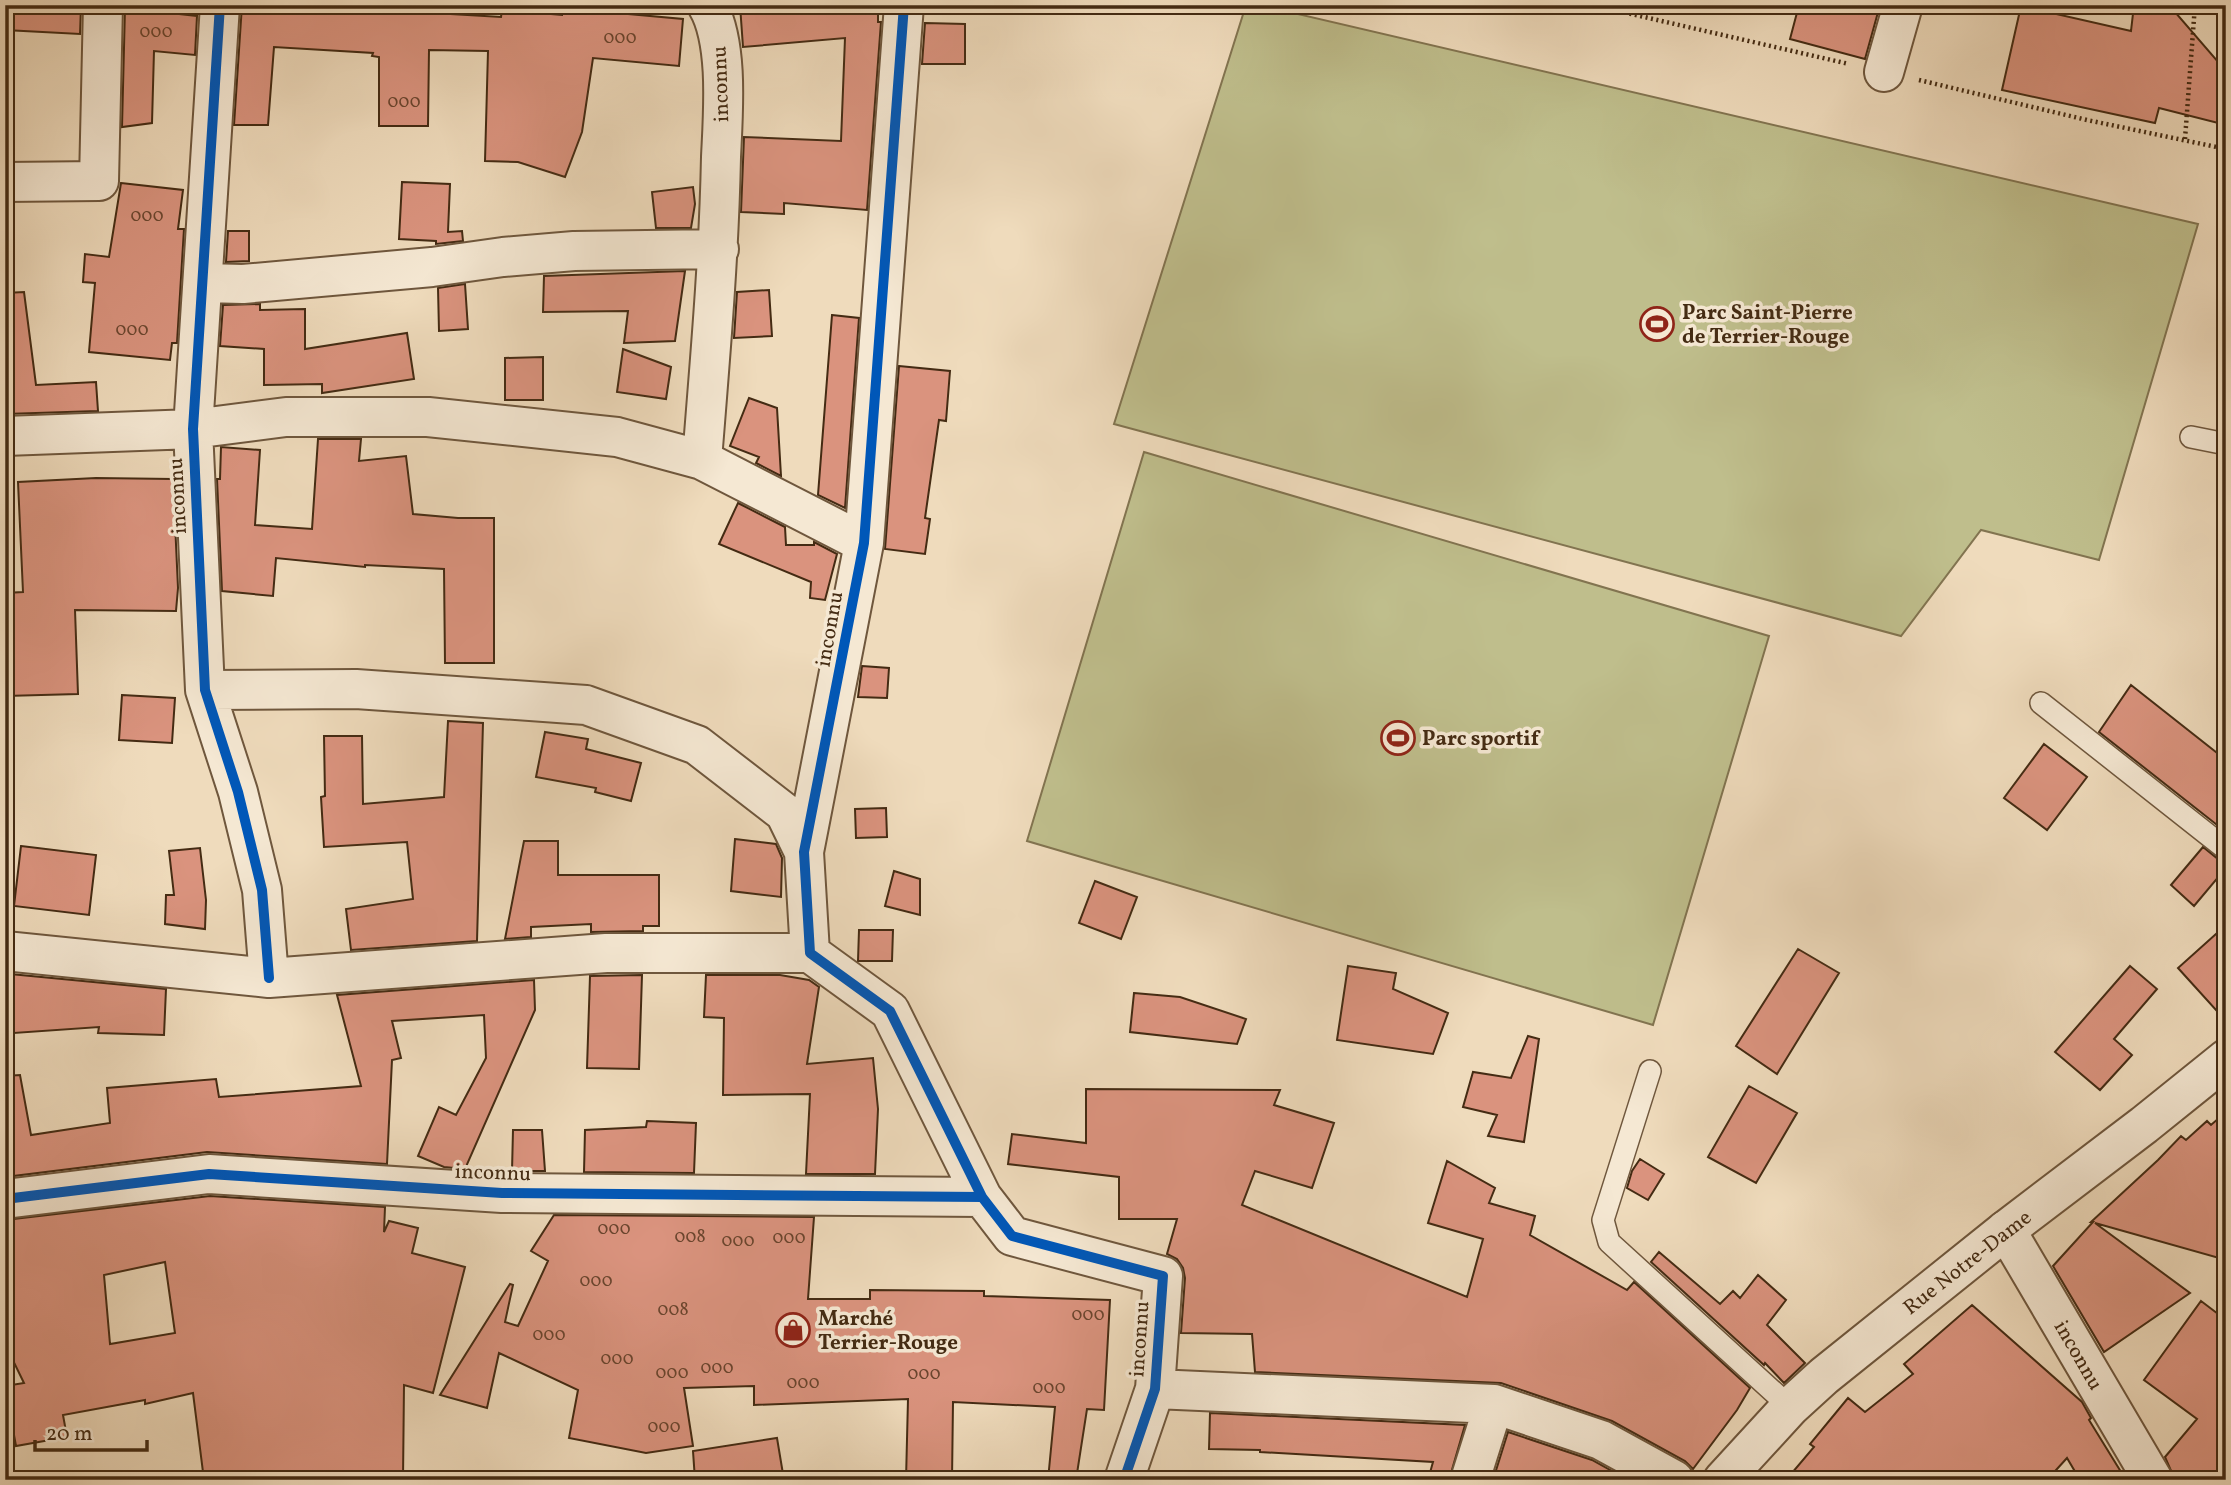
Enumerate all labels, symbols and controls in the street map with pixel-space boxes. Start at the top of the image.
house number: 000 [139,20,173,45]
house number: 000 [603,26,637,51]
street label: inconnu [706,45,737,123]
house number: 000 [387,90,421,115]
house number: 000 [130,204,164,229]
place label: Parc Saint-Pierre de Terrier-Rouge [1682,299,1853,352]
sports icon: Parc Saint-Pierre de Terrier-Rouge [1638,305,1676,343]
house number: 000 [115,318,149,343]
street label: inconnu [162,457,195,535]
street label: inconnu [810,589,851,669]
sports icon: Parc sportif [1379,719,1417,757]
place label: Parc sportif [1422,725,1541,754]
street label: inconnu [454,1158,532,1189]
street label: Rue Notre-Dame [1898,1204,2038,1323]
house number: 000 [597,1217,631,1242]
house number: 008 [674,1225,706,1250]
house number: 000 [772,1226,806,1251]
house number: 000 [721,1229,755,1254]
house number: 000 [579,1269,613,1294]
house number: 008 [657,1298,689,1323]
street label: inconnu [1123,1300,1158,1378]
house number: 000 [1071,1303,1105,1328]
place label: Marché Terrier-Rouge [818,1305,958,1358]
shop icon: Marché Terrier-Rouge [774,1311,812,1349]
street label: inconnu [2046,1315,2109,1396]
house number: 000 [532,1323,566,1348]
house number: 000 [600,1347,634,1372]
house number: 000 [700,1356,734,1381]
house number: 000 [655,1361,689,1386]
house number: 000 [907,1362,941,1387]
house number: 000 [786,1371,820,1396]
house number: 000 [1032,1376,1066,1401]
scale bar [35,1408,147,1452]
house number: 000 [647,1415,681,1440]
text: 20 m [46,1420,92,1449]

